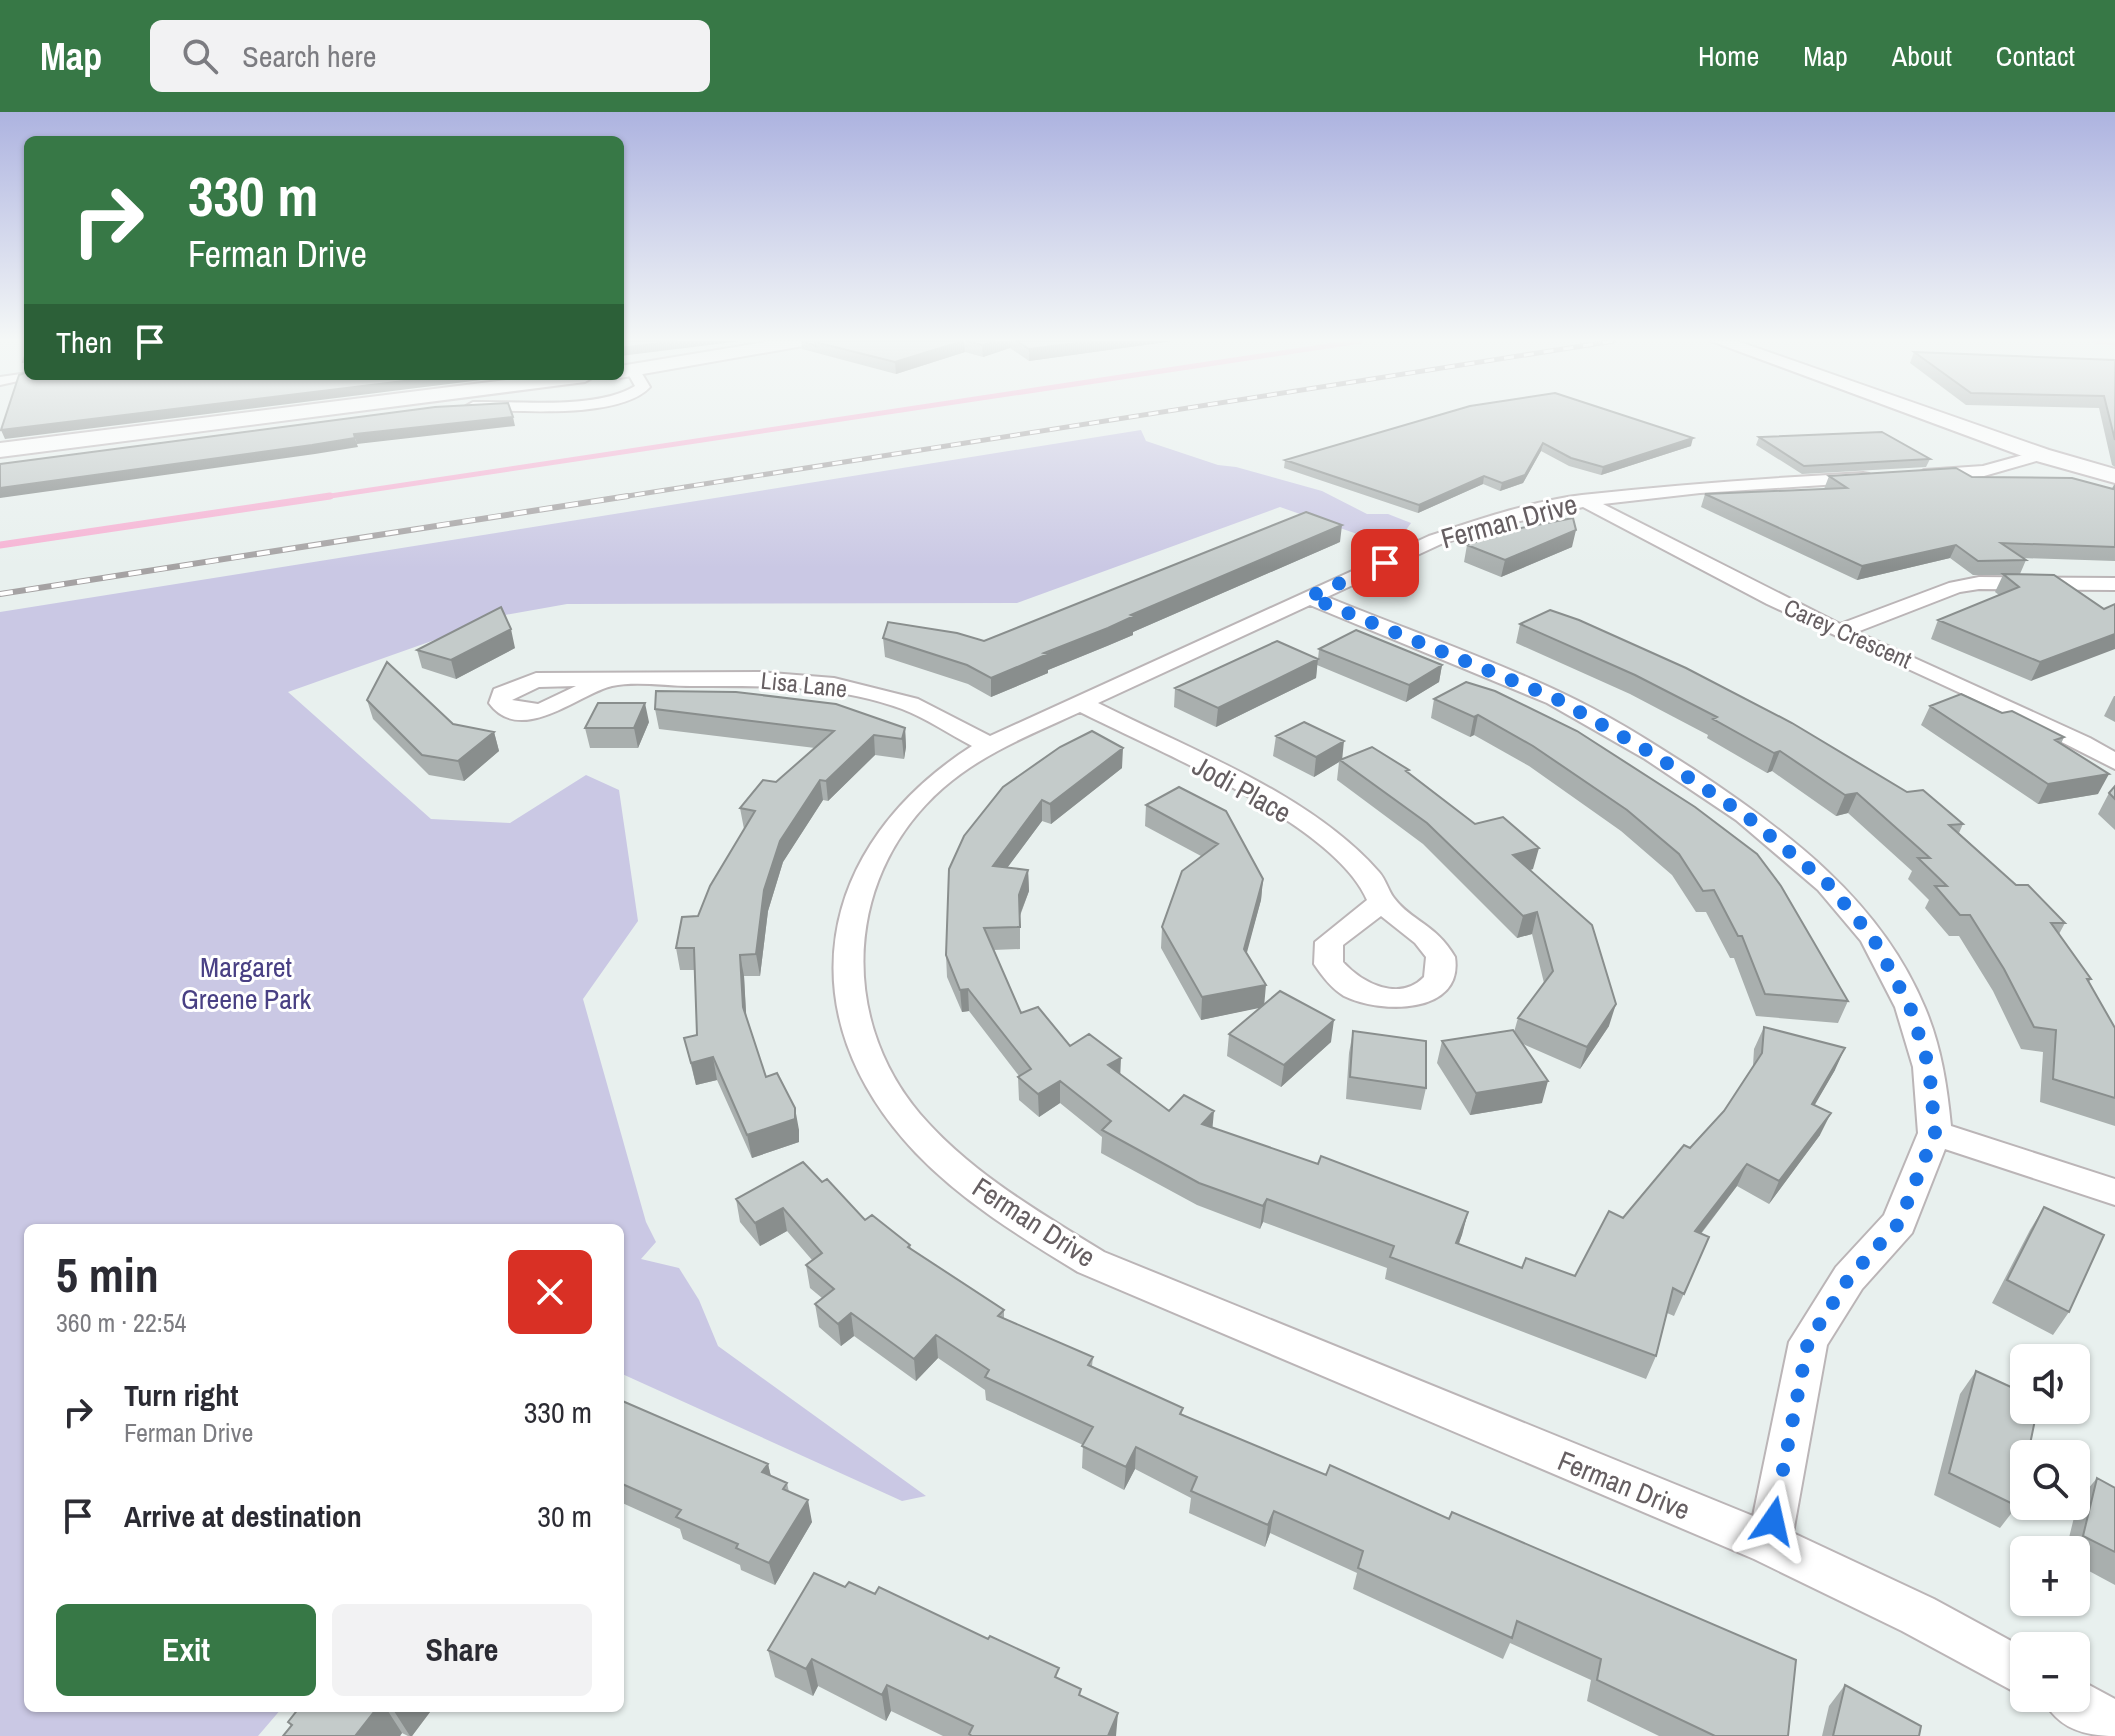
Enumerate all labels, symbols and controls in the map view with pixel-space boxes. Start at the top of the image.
search box [150,20,710,92]
text: Map [40,31,102,82]
icon: search [178,34,222,78]
text: Search here [242,36,376,76]
text: Home [1698,37,1759,75]
text: Map [1803,37,1848,75]
text: About [1892,37,1952,75]
text: Contact [1996,37,2075,75]
text: 330 m [188,158,318,233]
icon: right [56,168,160,272]
text: Ferman Drive [188,230,367,278]
icon: arrive [128,320,172,364]
text: Then [56,322,112,362]
street label: Ferman Drive [1437,485,1581,557]
pin [1351,529,1419,597]
icon: arrive [1363,541,1407,585]
street label: Carey Crescent [1779,591,1917,676]
street label: Lisa Lane [759,664,849,704]
street label: Jodi Place [1186,746,1298,832]
park label: Margaret Greene Park [181,948,312,1018]
street label: Ferman Drive [965,1168,1103,1276]
text: 5 min [56,1242,159,1307]
button: close [508,1250,592,1334]
text: 360 m · 22:54 [56,1305,186,1340]
map controls [2010,1344,2090,1712]
button: sound [2010,1344,2090,1424]
text: Turn right [124,1375,238,1415]
icon: right [56,1390,100,1434]
text: 330 m [524,1392,592,1432]
text: Ferman Drive [124,1415,253,1450]
button: search [2010,1440,2090,1520]
street label: Ferman Drive [1552,1441,1696,1529]
position arrow [1731,1479,1815,1563]
icon: arrive [56,1494,100,1538]
text: Arrive at destination [124,1496,362,1536]
text: 30 m [537,1496,592,1536]
button: + [2010,1536,2090,1616]
button: Exit [56,1604,316,1696]
button: Share [332,1604,592,1696]
button: − [2010,1632,2090,1712]

